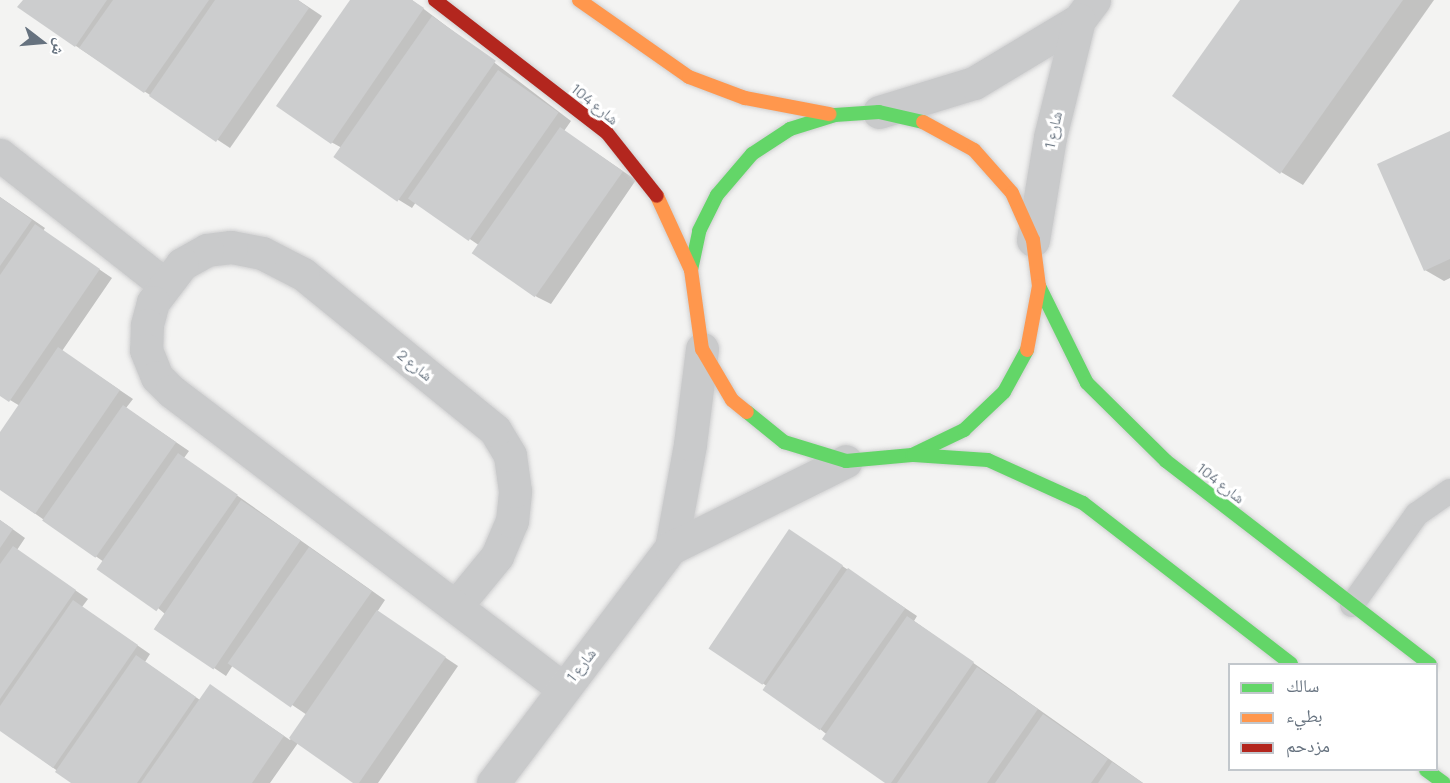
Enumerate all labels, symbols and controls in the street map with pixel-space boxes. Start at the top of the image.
north arrow [12,12,72,72]
text: ش [46,36,72,58]
street label: شارع 104 [568,80,622,128]
street label: شارع 1 [1040,110,1066,150]
street label: شارع 2 [394,345,436,385]
street label: شارع 104 [1194,459,1248,507]
street label: شارع 1 [562,645,600,685]
legend [1228,663,1438,771]
text: سالك [1286,673,1319,697]
text: بطيء [1286,703,1323,727]
text: مزدحم [1286,733,1330,757]

